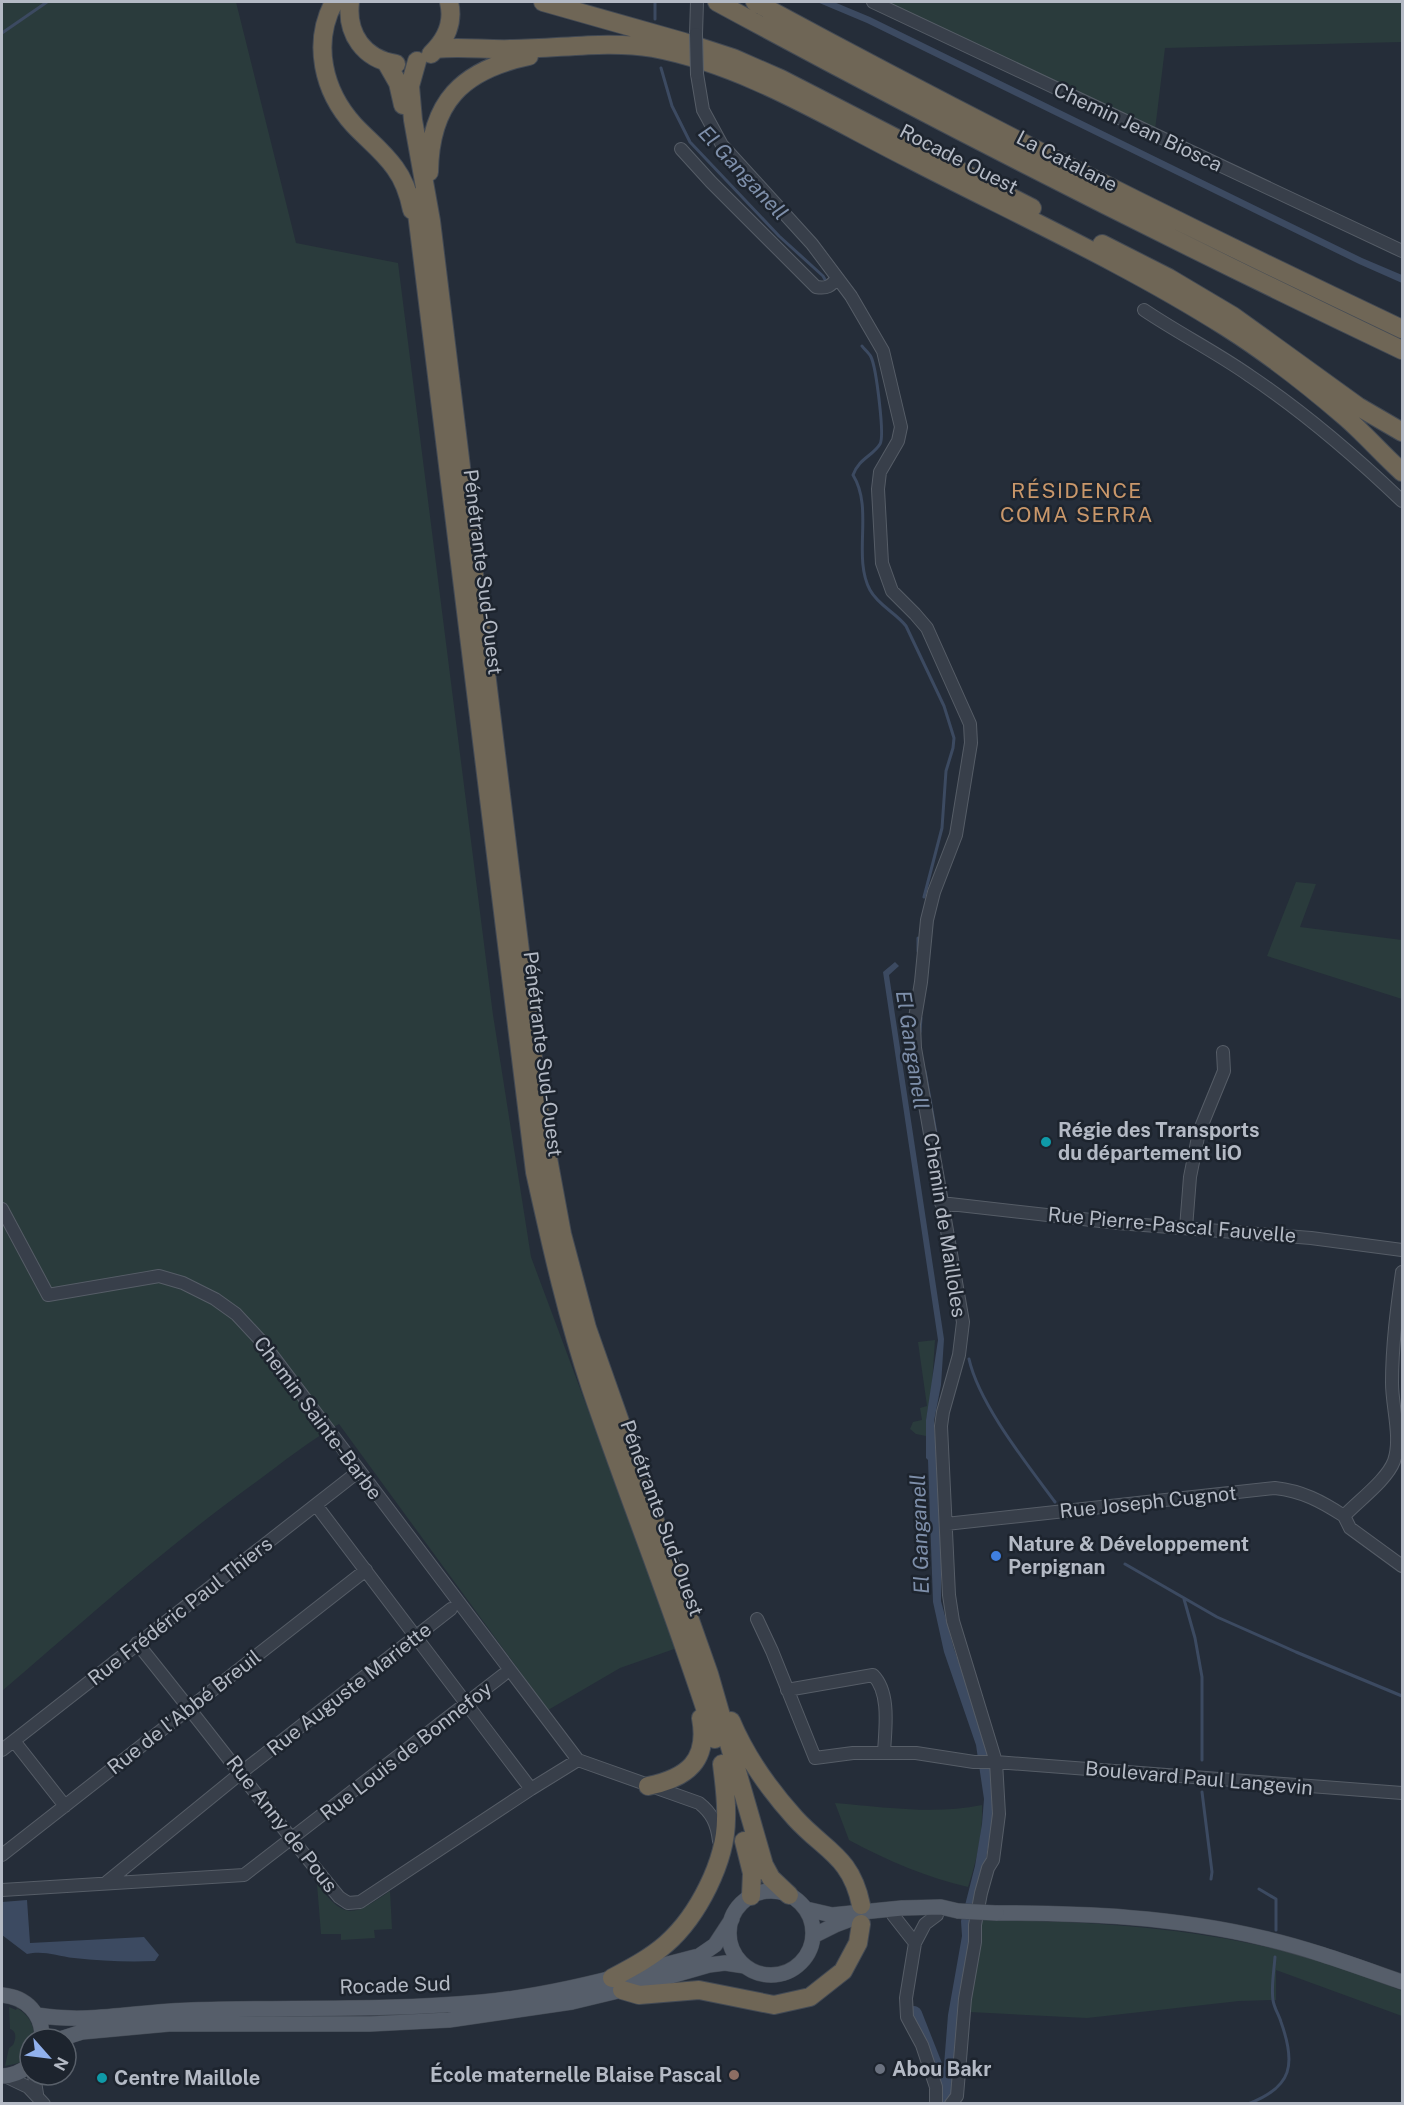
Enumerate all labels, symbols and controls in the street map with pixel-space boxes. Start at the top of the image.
street label: Chemin Jean Biosca [1050,77,1226,177]
street label: Rocade Ouest [896,119,1022,199]
water label: El Ganganell [693,120,793,225]
street label: La Catalane [1013,125,1121,197]
street label: Pénétrante Sud-Ouest [458,468,508,676]
district label: RÉSIDENCE COMA SERRA [1000,478,1154,527]
street label: Pénétrante Sud-Ouest [518,950,568,1158]
water label: El Ganganell [891,989,934,1111]
place label: Régie des Transports du département liO [1058,1118,1260,1165]
street label: Chemin de Mailloles [919,1131,971,1319]
marker: Régie des Transports du département liO [1039,1135,1053,1149]
street label: Rue Pierre-Pascal Fauvelle [1047,1202,1297,1248]
street label: Chemin Sainte-Barbe [249,1332,387,1504]
street label: Pénétrante Sud-Ouest [615,1417,709,1619]
water label: El Ganganell [905,1474,934,1594]
street label: Rue Joseph Cugnot [1058,1481,1238,1523]
street label: Rue Frédéric Paul Thiers [83,1532,277,1690]
place label: Nature & Développement Perpignan [1008,1532,1249,1579]
marker: Nature & Développement Perpignan [989,1549,1003,1563]
street label: Rue Auguste Mariette [262,1617,436,1761]
street label: Rue de l'Abbé Breuil [102,1645,266,1779]
street label: Rue Louis de Bonnefoy [315,1676,497,1825]
street label: Rue Anny de Pous [221,1751,343,1897]
street label: Boulevard Paul Langevin [1084,1756,1314,1800]
street label: Rocade Sud [339,1971,451,1999]
north arrow [18,2027,78,2087]
text: N [49,2054,72,2074]
place label: Abou Bakr [892,2057,991,2081]
place label: École maternelle Blaise Pascal [430,2062,722,2087]
marker: Abou Bakr [873,2062,887,2076]
place label: Centre Maillole [114,2066,260,2090]
marker: École maternelle Blaise Pascal [727,2068,741,2082]
marker: Centre Maillole [95,2071,109,2085]

